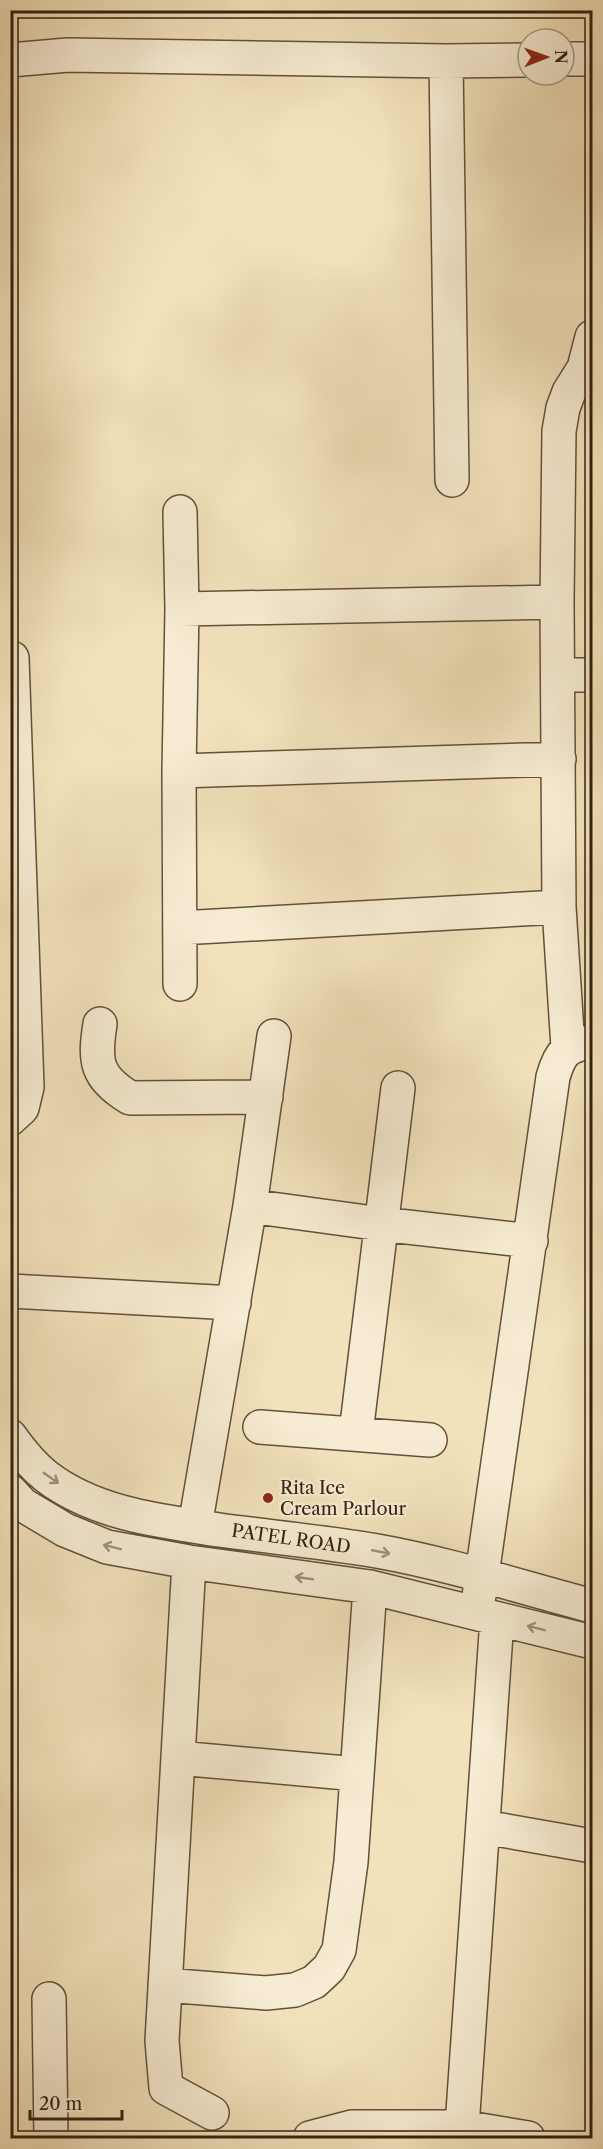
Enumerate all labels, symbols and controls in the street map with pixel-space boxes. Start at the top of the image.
north arrow [516,27,576,87]
text: N [551,50,571,64]
one-way arrow [42,1472,58,1484]
place label: Rita Ice Cream Parlour [280,1477,407,1520]
marker: Rita Ice Cream Parlour [261,1491,275,1505]
street label: PATEL ROAD [230,1520,352,1558]
one-way arrow [103,1541,122,1553]
one-way arrow [371,1547,391,1558]
one-way arrow [295,1572,315,1583]
one-way arrow [526,1622,545,1634]
scale bar [30,2083,122,2121]
text: 20 m [39,2093,83,2115]

